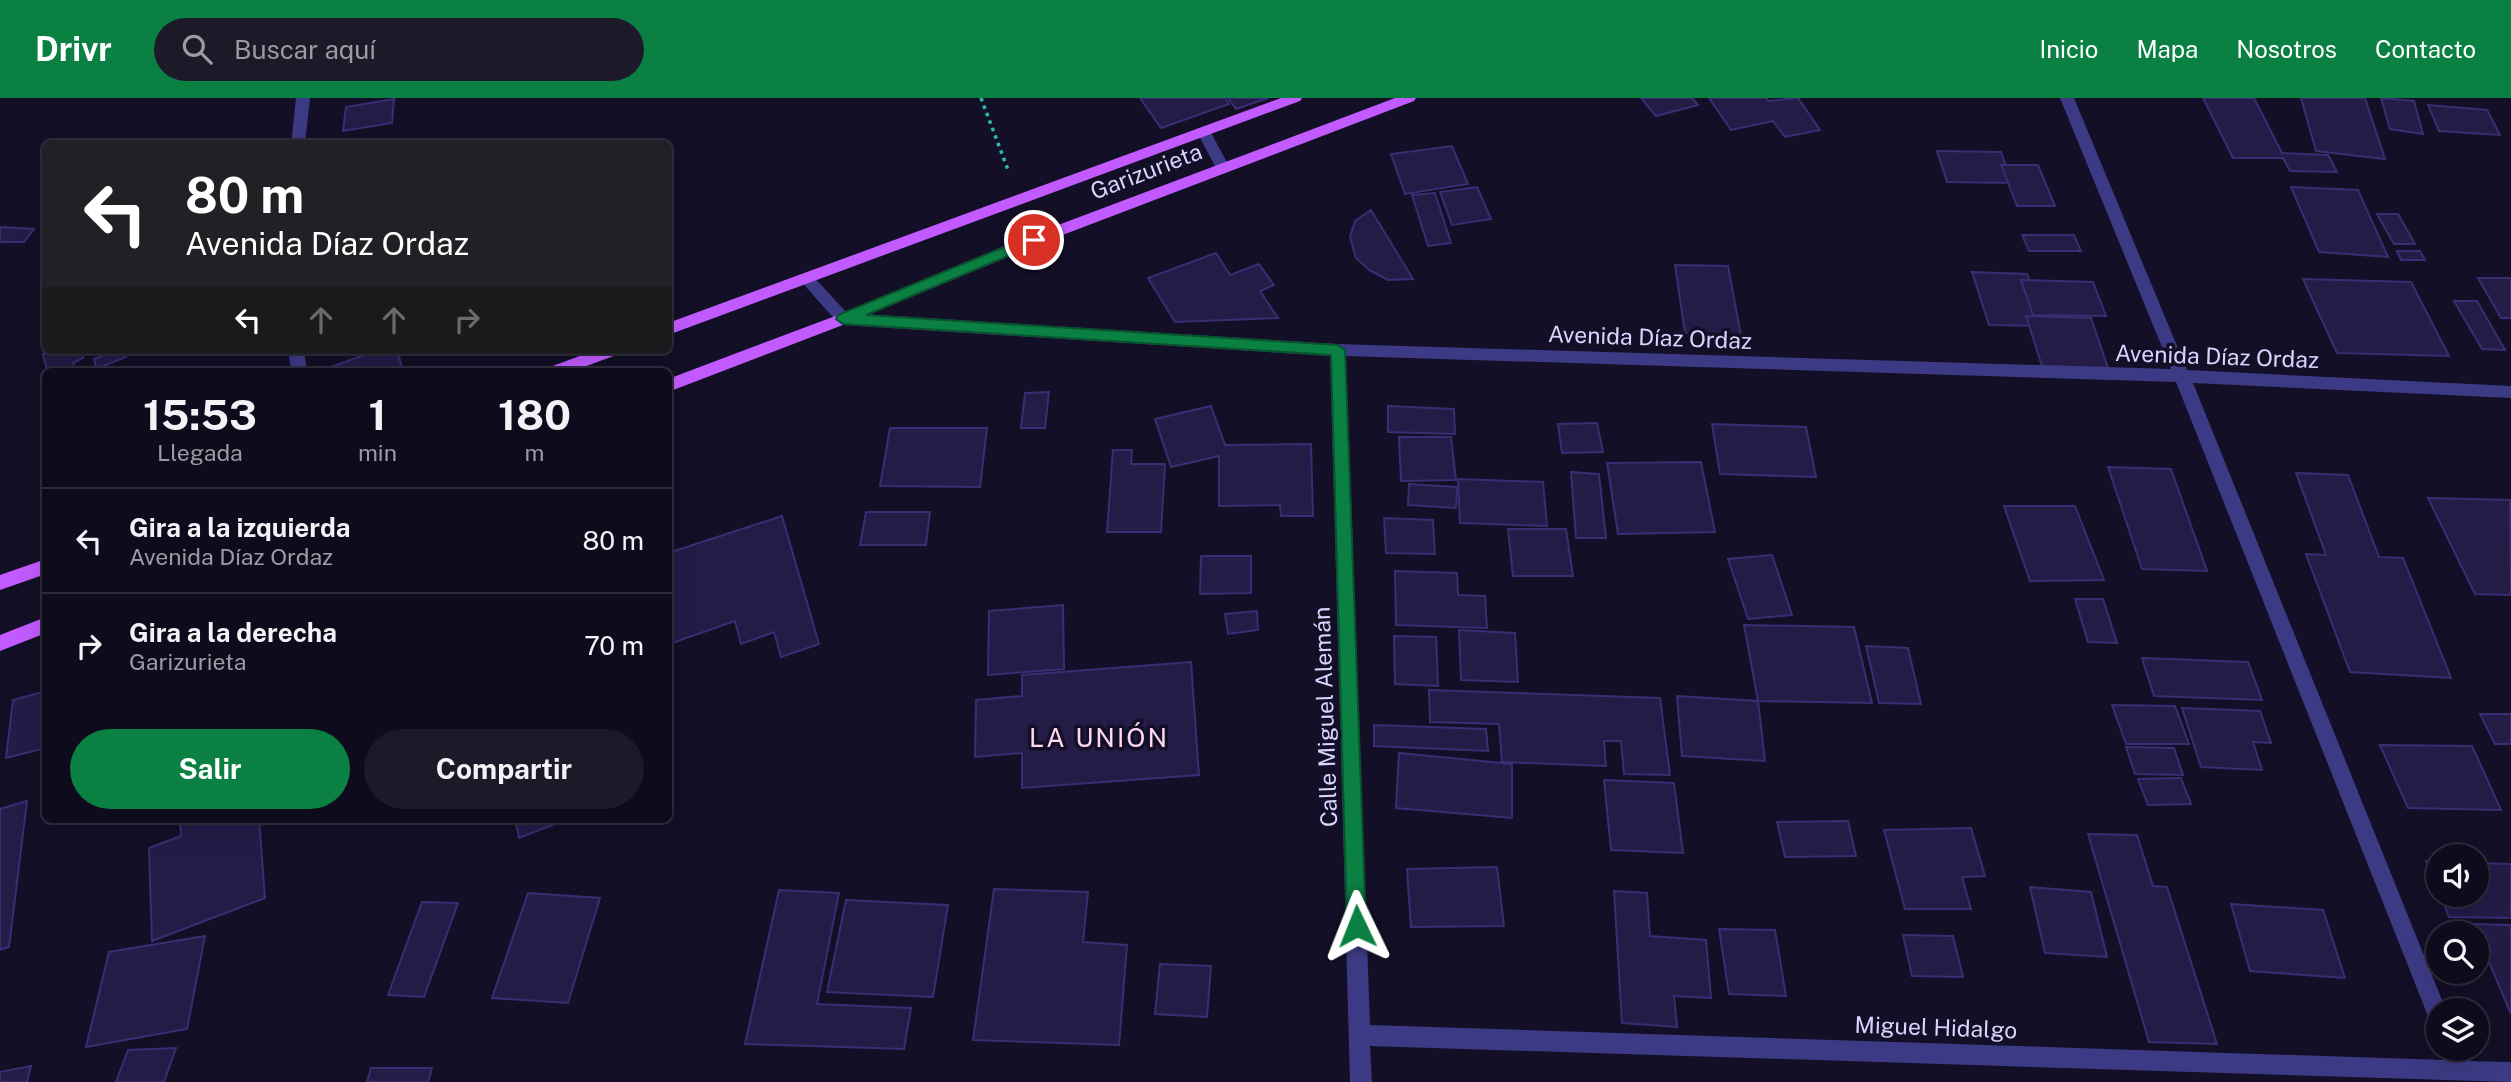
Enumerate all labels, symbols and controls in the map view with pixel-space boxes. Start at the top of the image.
search box [154,18,644,81]
text: Drivr [35,30,112,68]
icon: search [178,30,216,68]
text: Buscar aquí [234,34,376,65]
text: Inicio [2039,35,2098,63]
text: Mapa [2136,35,2198,63]
text: Nosotros [2236,35,2337,63]
text: Contacto [2375,35,2476,63]
street label: Garizurieta [1086,137,1206,205]
text: 80 m [185,166,304,224]
icon: left [70,168,161,259]
pin [1004,210,1064,270]
icon: arrive [1015,221,1053,259]
text: Avenida Díaz Ordaz [185,225,469,262]
icon: left [229,301,267,339]
icon: ahead [302,301,340,339]
icon: ahead [375,301,413,339]
icon: right [448,301,486,339]
street label: Avenida Díaz Ordaz [1548,320,1752,354]
street label: Avenida Díaz Ordaz [2115,339,2319,373]
text: 15:53 [143,390,257,439]
text: 1 [368,390,386,439]
text: 180 [498,390,571,439]
text: Llegada [157,439,243,466]
text: min [358,439,397,466]
text: m [525,439,544,466]
text: Gira a la izquierda [129,512,351,543]
icon: left [70,522,108,560]
text: 80 m [583,525,644,556]
text: Avenida Díaz Ordaz [129,543,333,570]
street label: Calle Miguel Alemán [1308,606,1342,828]
text: Gira a la derecha [129,617,337,648]
icon: right [70,627,108,665]
text: 70 m [584,630,644,661]
text: Garizurieta [129,648,247,675]
district label: LA UNIÓN [1029,722,1169,753]
button: Salir [70,729,350,809]
button: Compartir [364,729,644,809]
map controls [2426,844,2489,1061]
button: sound [2426,844,2489,907]
position arrow [1320,889,1394,963]
button: search [2426,921,2489,984]
button: layers [2426,998,2489,1061]
street label: Miguel Hidalgo [1854,1011,2018,1043]

